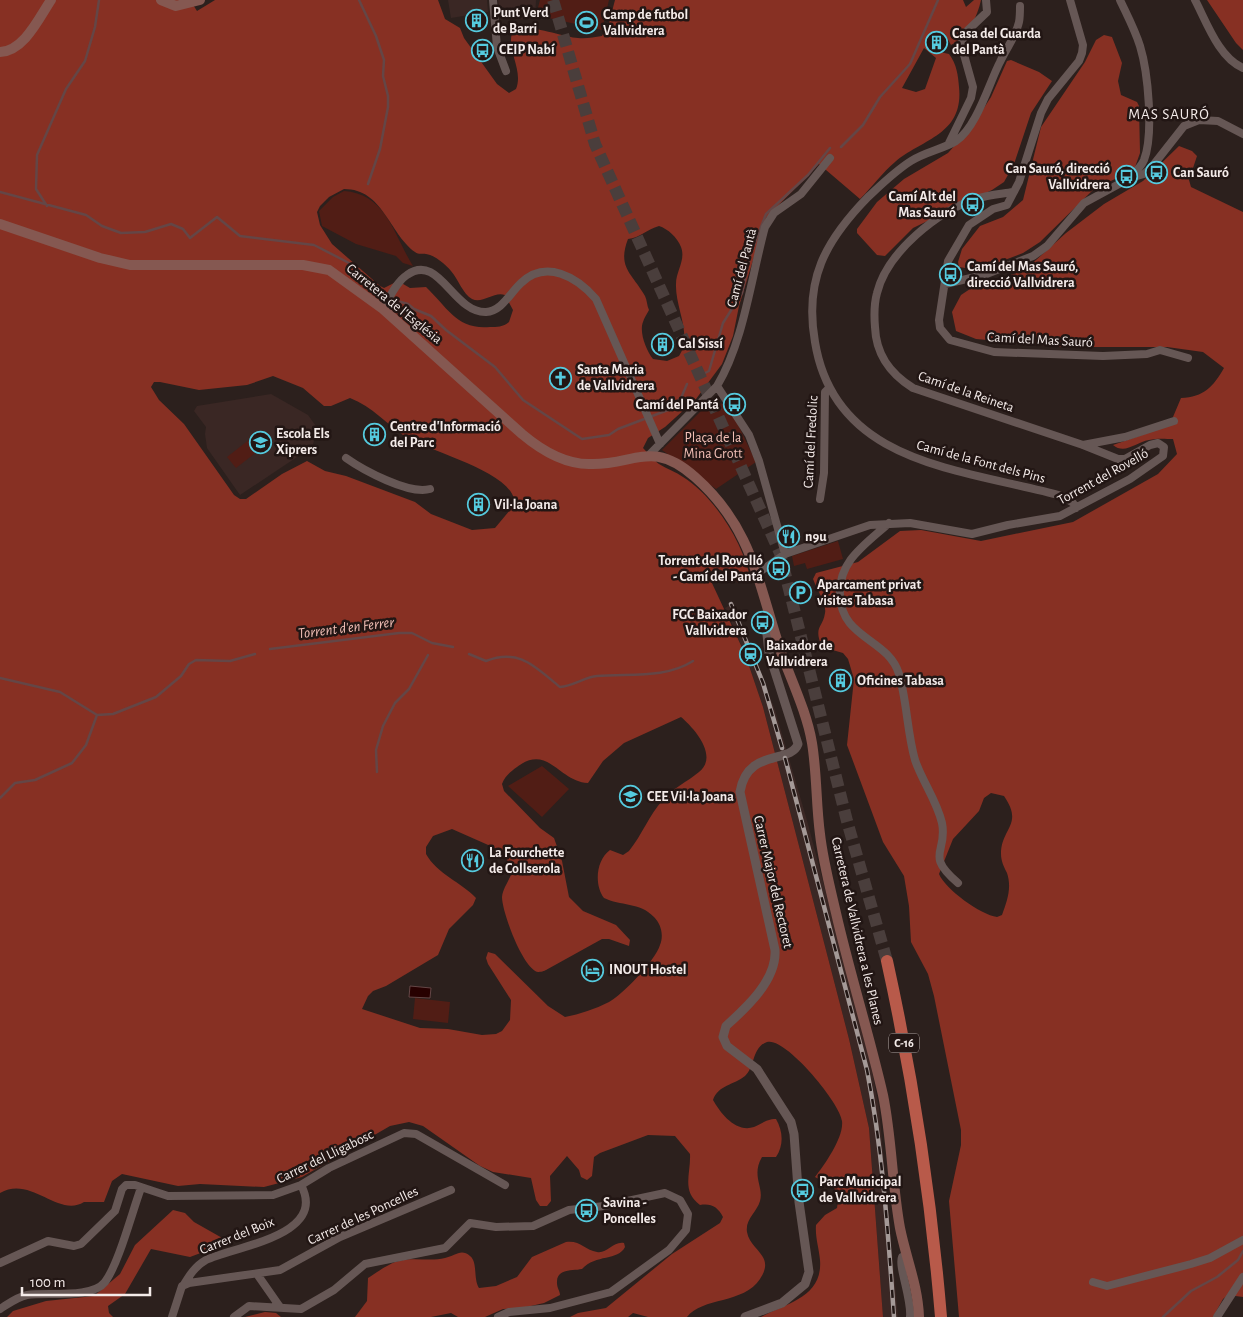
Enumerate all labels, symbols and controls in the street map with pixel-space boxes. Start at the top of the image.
place label: Punt Verd de Barri [493,6,549,36]
place label: Camp de futbol Vallvidrera [603,8,688,38]
building icon: Punt Verd de Barri [465,9,489,33]
sports icon: Camp de futbol Vallvidrera [575,11,599,35]
place label: Casa del Guarda del Pantà [952,27,1041,57]
building icon: Casa del Guarda del Pantà [924,30,948,54]
bus stop icon: CEIP Nabí [471,38,495,62]
place label: CEIP Nabí [499,43,555,57]
district label: MAS SAURÓ [1128,105,1210,122]
bus stop icon: Can Sauró [1145,161,1169,185]
place label: Can Sauró, direcció Vallvidrera [1005,162,1110,192]
bus stop icon: Can Sauró, direcció Vallvidrera [1114,165,1138,189]
place label: Can Sauró [1173,166,1229,180]
place label: Camí Alt del Mas Sauró [888,190,956,220]
bus stop icon: Camí Alt del Mas Sauró [960,193,984,217]
street label: Camí del Pantà [725,226,759,309]
place label: Camí del Mas Sauró, direcció Vallvidrera [967,260,1078,290]
street label: Carretera de l'Església [344,261,445,347]
bus stop icon: Camí del Mas Sauró, direcció Vallvidrera [939,263,963,287]
street label: Camí del Mas Sauró [987,330,1093,350]
building icon: Cal Sissí [650,332,674,356]
place label: Cal Sissí [678,337,723,351]
place label: Santa Maria de Vallvidrera [577,363,655,393]
church icon: Santa Maria de Vallvidrera [549,366,573,390]
street label: Camí de la Reineta [916,369,1016,415]
bus stop icon: Camí del Pantá [723,393,747,417]
street label: Camí del Fredolic [802,395,820,489]
place label: Camí del Pantá [635,398,719,412]
place label: Centre d'Informació del Parc [390,420,501,450]
building icon: Centre d'Informació del Parc [362,423,386,447]
place label: Escola Els Xiprers [276,427,330,457]
school or university icon: Escola Els Xiprers [248,430,272,454]
park label: Plaça de la Mina Grott [684,431,743,461]
street label: Camí de la Font dels Pins [915,438,1047,486]
street label: Torrent del Rovelló [1055,446,1151,508]
building icon: Vil·la Joana [466,493,490,517]
place label: Vil·la Joana [494,498,558,512]
restaurant icon: n9u [777,525,801,549]
place label: n9u [805,530,827,544]
place label: Torrent del Rovelló - Camí del Pantá [658,554,763,584]
bus stop icon: Torrent del Rovelló - Camí del Pantá [767,557,791,581]
place label: Aparcament privat visites Tabasa [817,578,921,608]
parking icon: Aparcament privat visites Tabasa [789,581,813,605]
place label: FGC Baixador Vallvidrera [672,608,747,638]
bus stop icon: FGC Baixador Vallvidrera [751,611,775,635]
water label: Torrent d'en Ferrer [297,615,396,641]
place label: Baixador de Vallvidrera [766,639,833,669]
station icon: Baixador de Vallvidrera [738,642,762,666]
building icon: Oficines Tabasa [829,669,853,693]
place label: Oficines Tabasa [857,674,944,688]
school or university icon: CEE Vil·la Joana [619,785,643,809]
place label: CEE Vil·la Joana [647,790,734,804]
street label: Carrer Major del Rectoret [751,814,795,950]
street label: Carretera de Vallvidrera a les Planes [829,836,885,1026]
place label: La Fourchette de Collserola [489,846,565,876]
restaurant icon: La Fourchette de Collserola [461,849,485,873]
hotel icon: INOUT Hostel [581,958,605,982]
place label: INOUT Hostel [609,963,686,977]
road number: C-16 [889,1034,919,1052]
street label: Carrer del Lligabosc [274,1127,376,1186]
place label: Parc Municipal de Vallvidrera [819,1175,901,1205]
bus stop icon: Parc Municipal de Vallvidrera [791,1178,815,1202]
street label: Carrer de les Poncelles [305,1184,421,1248]
place label: Savina - Poncelles [603,1196,656,1226]
bus stop icon: Savina - Poncelles [575,1199,599,1223]
street label: Carrer del Boix [198,1215,276,1257]
scale bar [22,1264,150,1296]
text: 100 m [30,1275,65,1290]

